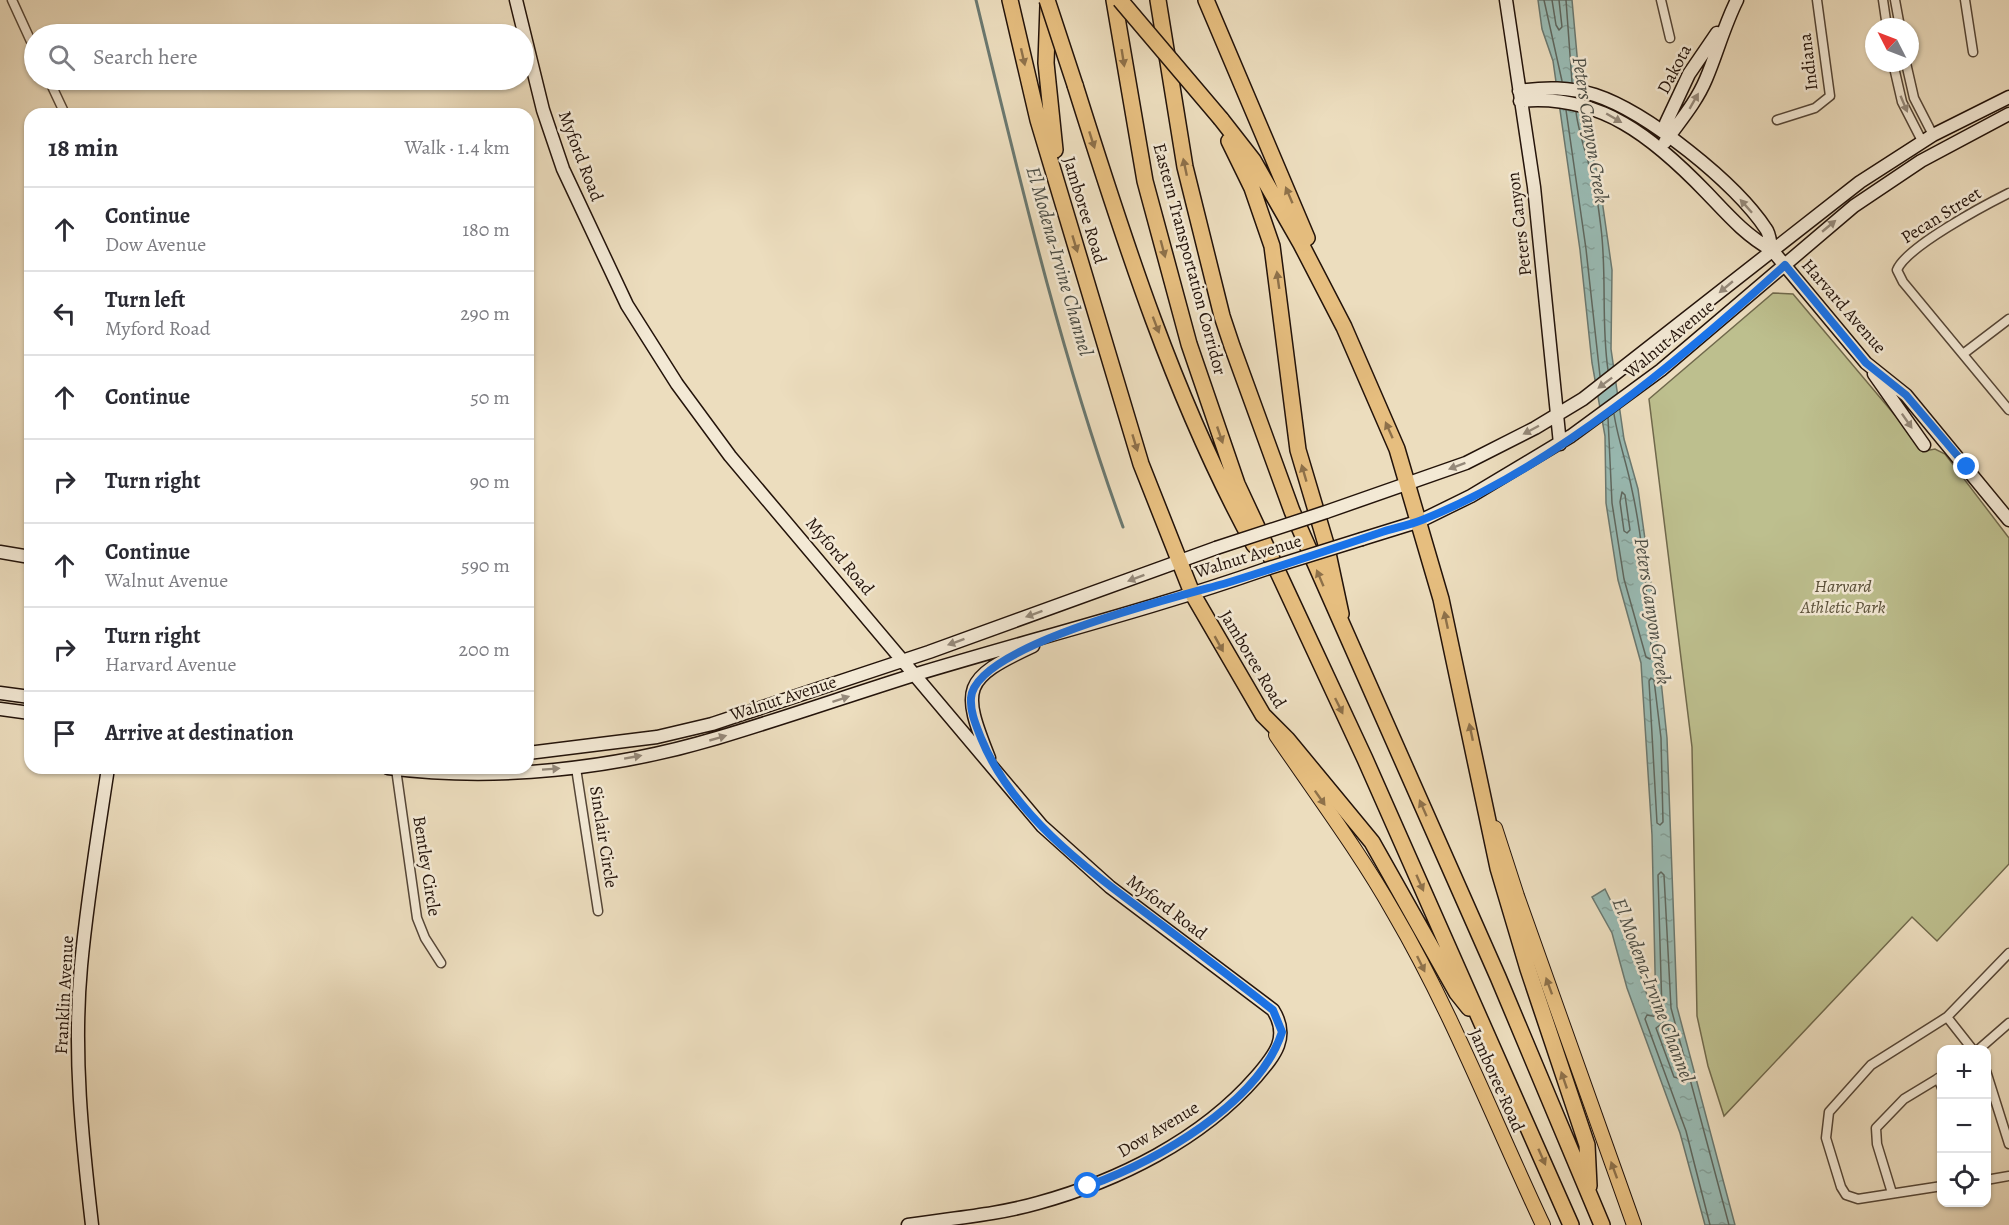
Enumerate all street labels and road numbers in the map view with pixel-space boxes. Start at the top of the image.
street label: Indiana [1793,31,1823,92]
street label: Dakota [1651,39,1697,98]
street label: Myford Road [553,107,609,205]
street label: Eastern Transportation Corridor [1147,140,1233,378]
street label: Jamboree Road [1057,154,1113,267]
street label: Peters Canyon [1501,170,1537,277]
street label: Pecan Street [1896,181,1986,249]
street label: Harvard Avenue [1796,253,1892,359]
street label: Walnut Avenue [1618,294,1719,384]
street label: Myford Road [800,512,880,600]
street label: Walnut Avenue [1191,528,1305,584]
street label: Jamboree Road [1214,605,1292,713]
street label: Walnut Avenue [726,669,839,727]
street label: Sinclair Circle [584,784,624,890]
street label: Bentley Circle [407,814,447,918]
street label: Myford Road [1122,869,1212,945]
street label: Franklin Avenue [49,935,79,1055]
street label: Jamboree Road [1464,1025,1531,1136]
street label: Dow Avenue [1113,1095,1203,1163]

